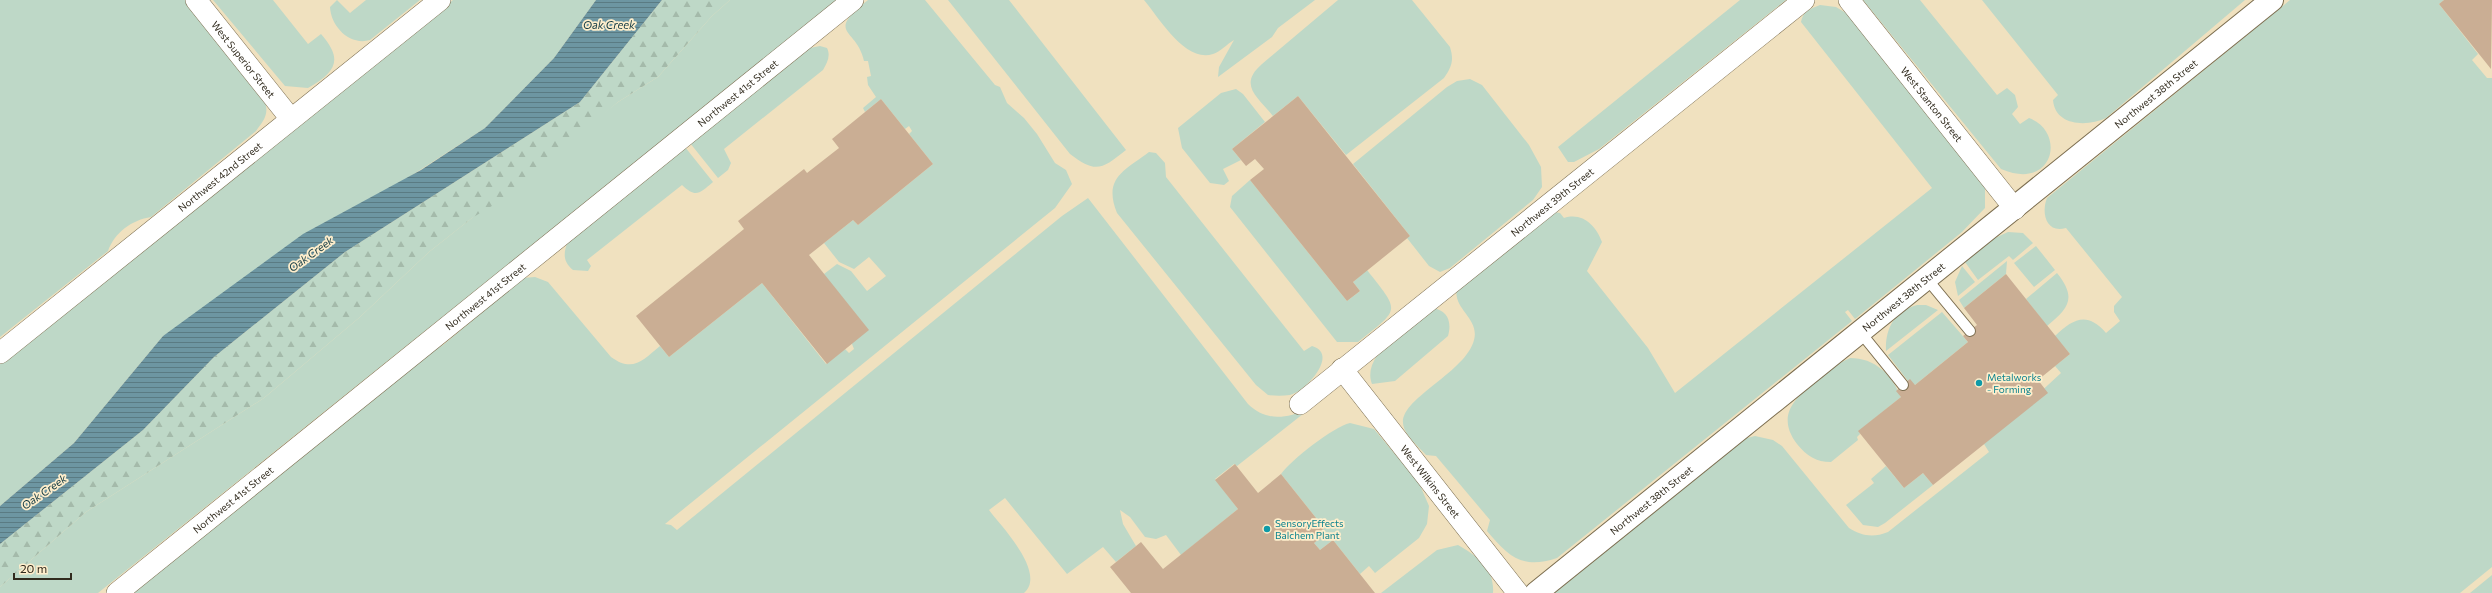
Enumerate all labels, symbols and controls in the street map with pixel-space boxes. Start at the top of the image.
water label: Oak Creek [583,18,636,31]
street label: West Superior Street [209,19,278,100]
street label: Northwest 41st Street [695,57,780,129]
street label: Northwest 38th Street [2112,57,2200,131]
street label: West Stanton Street [1898,64,1965,144]
street label: Northwest 42nd Street [176,139,264,214]
street label: Northwest 39th Street [1508,165,1596,239]
water label: Oak Creek [286,232,336,274]
street label: Northwest 41st Street [443,260,528,332]
street label: Northwest 38th Street [1860,260,1947,334]
place label: Metalworks - Forming [1987,371,2042,395]
marker: Metalworks - Forming [1974,378,1984,388]
street label: West Wilkins Street [1398,443,1463,520]
street label: Northwest 38th Street [1607,463,1695,537]
street label: Northwest 41st Street [190,464,276,535]
water label: Oak Creek [19,471,70,512]
place label: SensoryEffects Balchem Plant [1275,517,1344,541]
marker: SensoryEffects Balchem Plant [1262,524,1272,534]
scale bar [14,555,71,581]
text: 20 m [20,561,47,575]

